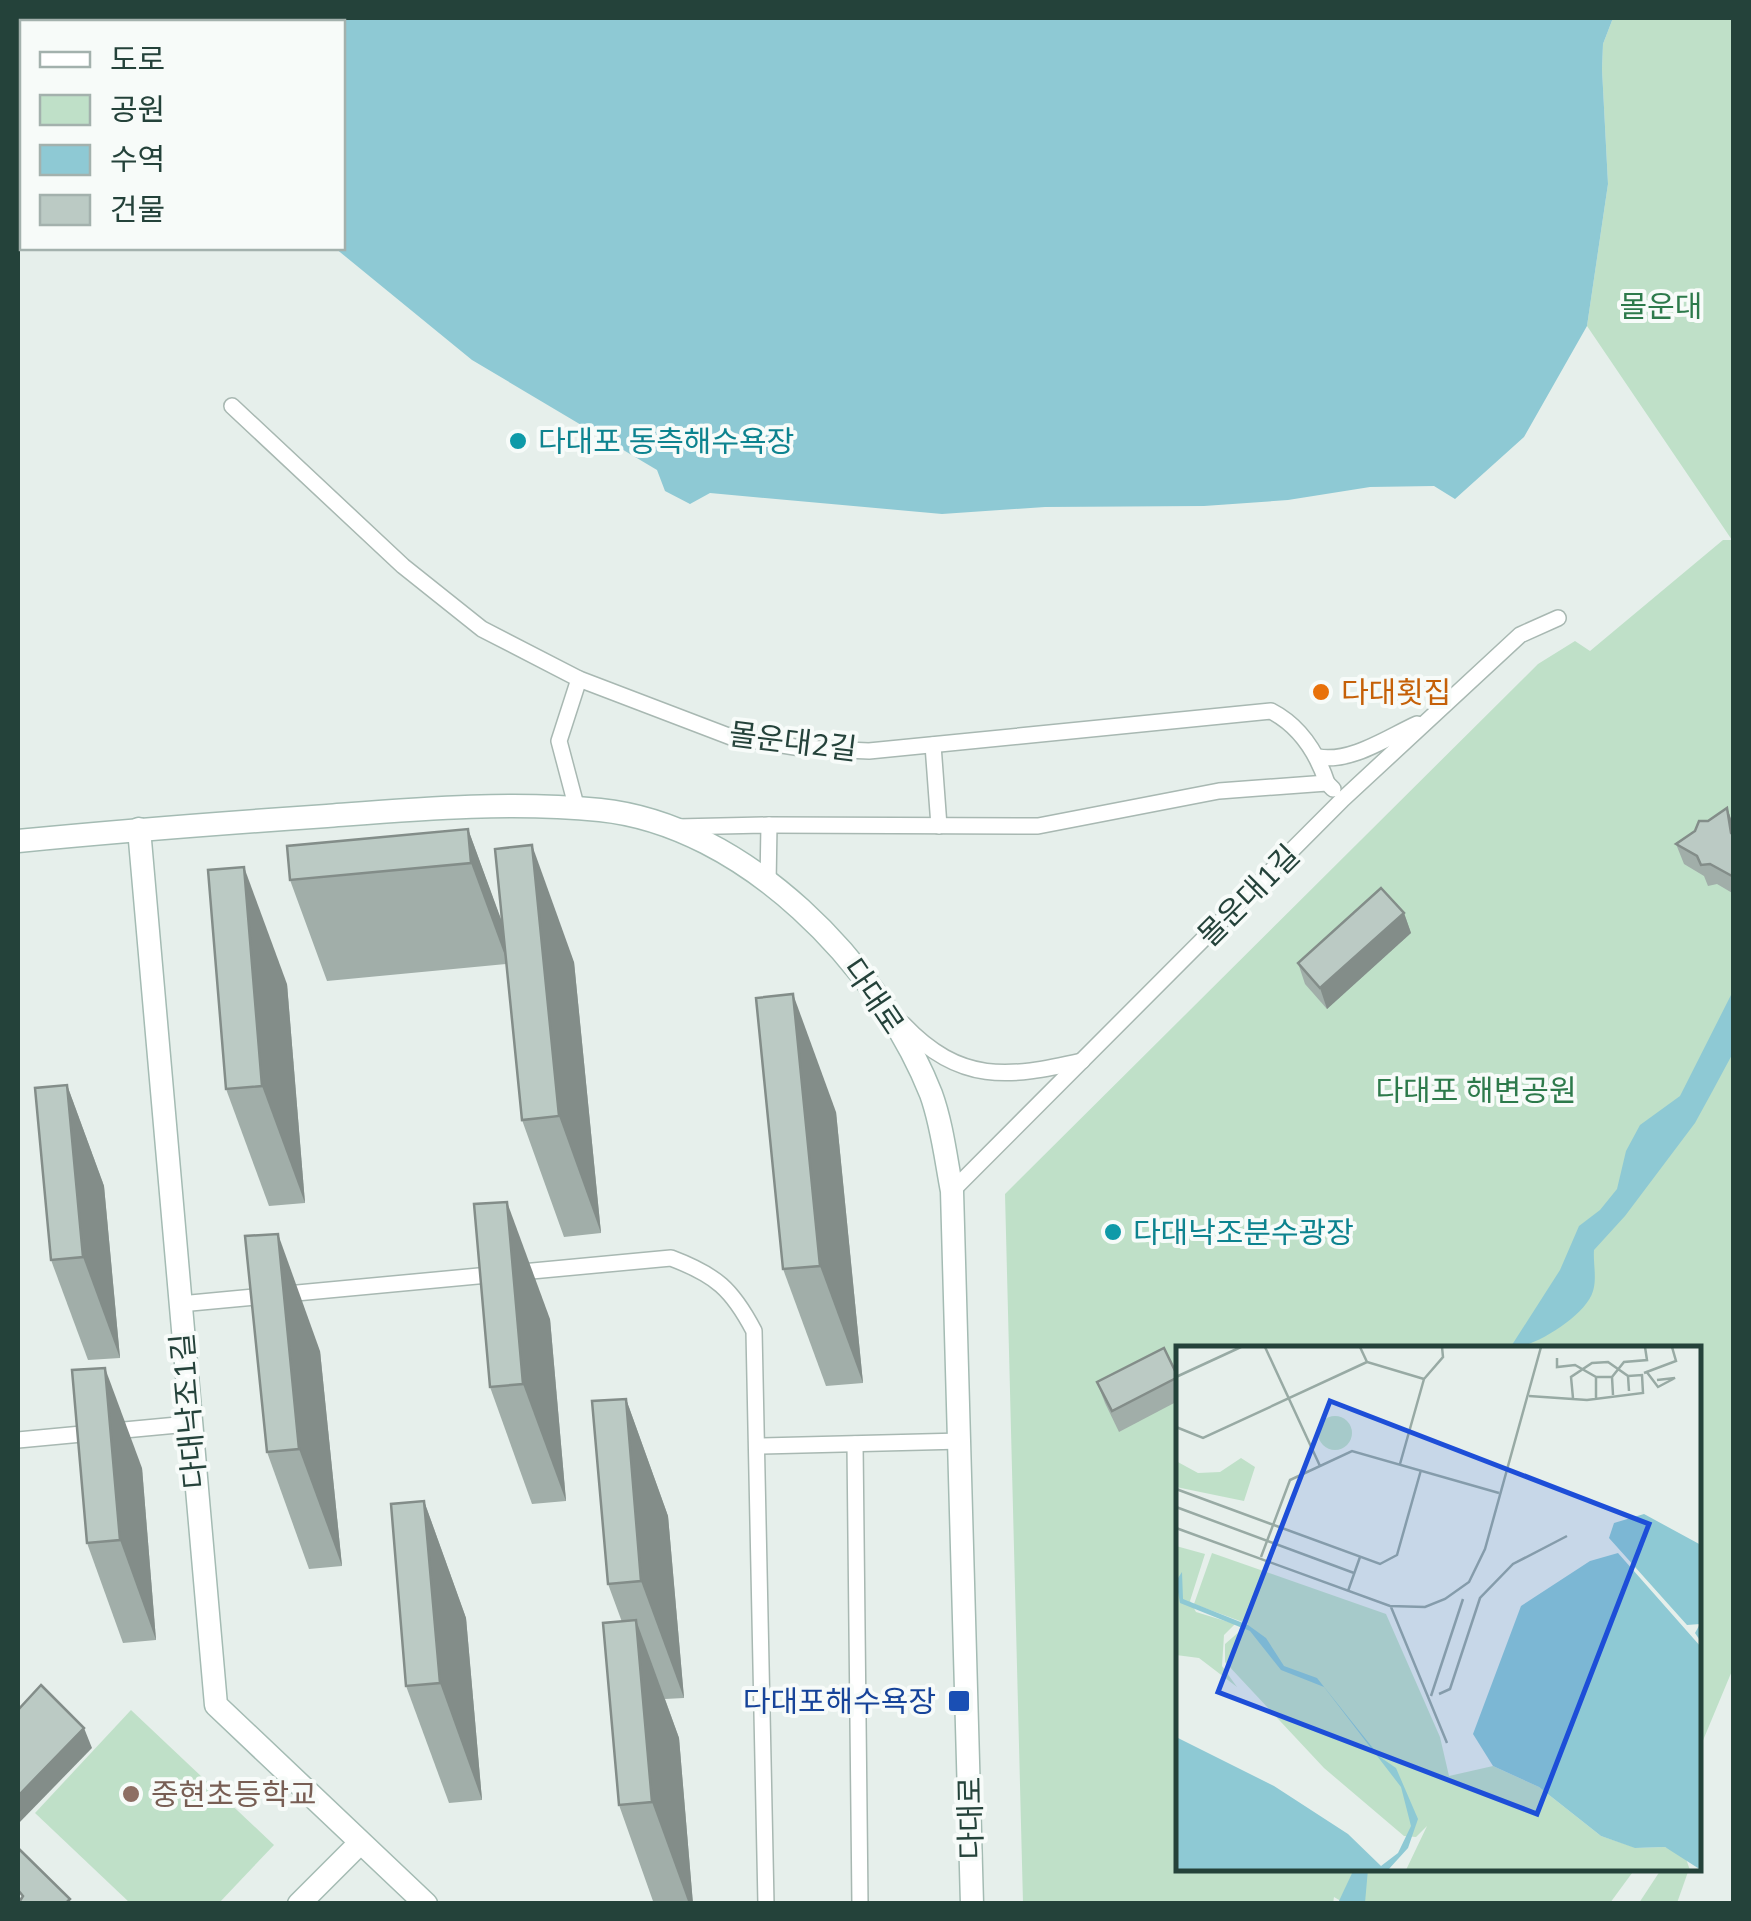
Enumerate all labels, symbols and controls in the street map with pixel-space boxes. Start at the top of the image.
legend [20,20,345,250]
text: 도로 [110,40,165,78]
text: 공원 [110,90,165,128]
text: 수역 [110,140,165,178]
text: 건물 [110,190,165,228]
park label: 몰운대 [1620,287,1702,325]
place label: 다대포 동측해수욕장 [538,422,794,460]
marker: 다대포 동측해수욕장 [507,430,529,452]
place label: 다대횟집 [1341,673,1451,711]
marker: 다대횟집 [1310,681,1332,703]
street label: 몰운대2길 [727,714,859,768]
street label: 몰운대1길 [1189,836,1307,954]
street label: 다대로 [835,951,913,1041]
park label: 다대포 해변공원 [1375,1071,1577,1109]
place label: 다대낙조분수광장 [1133,1213,1354,1251]
marker: 다대낙조분수광장 [1102,1221,1124,1243]
street label: 다대낙조1길 [162,1332,214,1490]
inset map [1176,1346,1701,1871]
place label: 다대포해수욕장 [743,1682,936,1720]
marker: 다대포해수욕장 [946,1688,972,1714]
place label: 중현초등학교 [151,1775,317,1813]
street label: 다대로 [950,1776,990,1860]
marker: 중현초등학교 [120,1783,142,1805]

